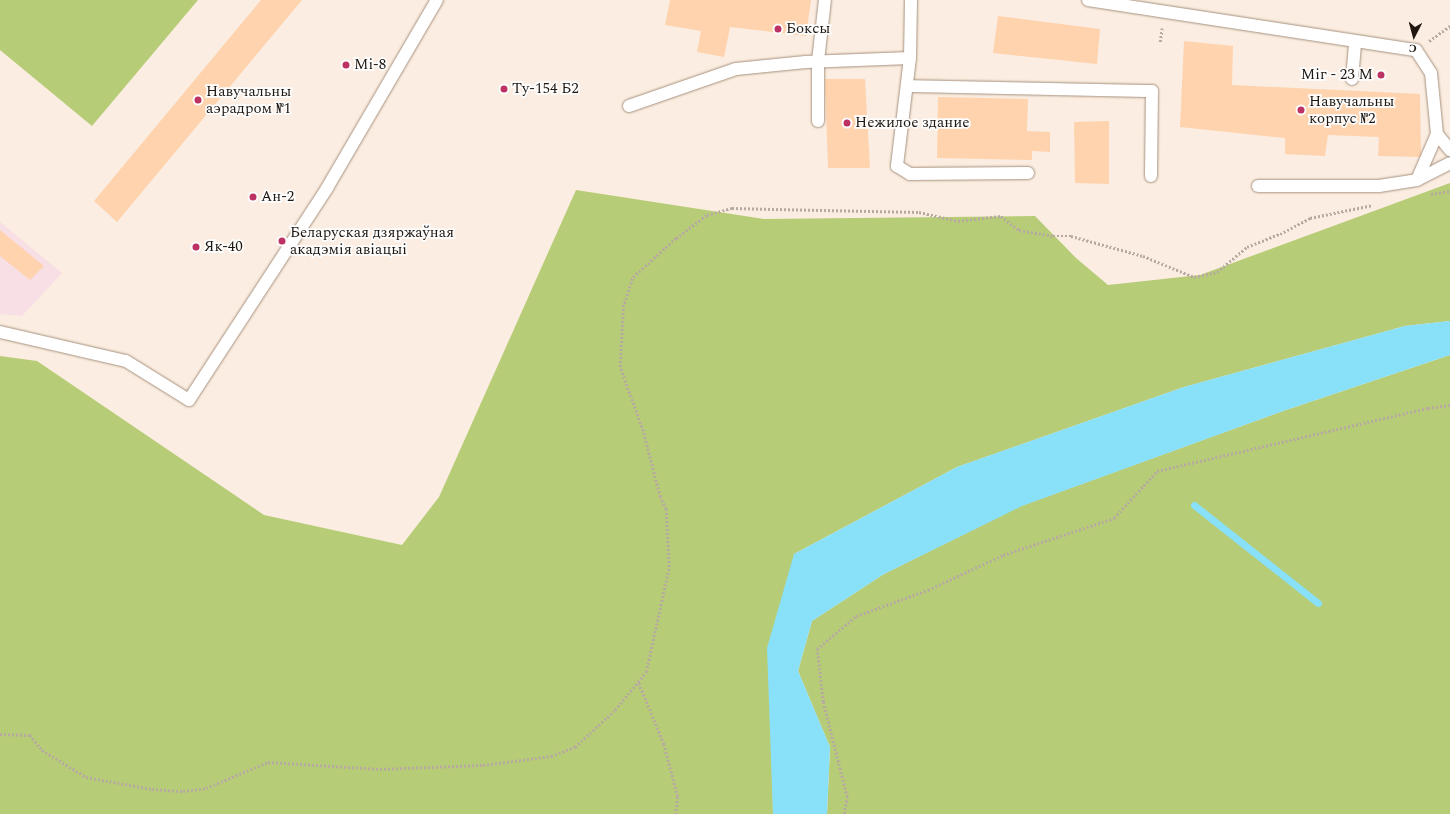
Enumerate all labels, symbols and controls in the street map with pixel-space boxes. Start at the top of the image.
north arrow [1394,16,1434,56]
place label: Боксы [786,20,830,38]
marker: Боксы [773,24,783,34]
text: С [1408,40,1417,57]
place label: Мі-8 [354,56,386,74]
marker: Мі-8 [341,60,351,70]
place label: Міг - 23 М [1301,66,1373,84]
marker: Міг - 23 М [1376,70,1386,80]
place label: Ту-154 Б2 [512,80,579,98]
place label: Навучальны аэрадром №1 [206,82,291,117]
marker: Ту-154 Б2 [499,84,509,94]
place label: Навучальны корпус №2 [1309,92,1394,127]
marker: Навучальны аэрадром №1 [193,95,203,105]
marker: Навучальны корпус №2 [1296,105,1306,115]
place label: Нежилое здание [855,114,969,132]
marker: Нежилое здание [842,118,852,128]
place label: Ан-2 [261,188,294,206]
marker: Ан-2 [248,192,258,202]
place label: Беларуская дзяржаўная акадэмія авіацыі [290,223,454,258]
marker: Беларуская дзяржаўная акадэмія авіацыі [277,236,287,246]
place label: Як-40 [204,238,243,256]
marker: Як-40 [191,242,201,252]

